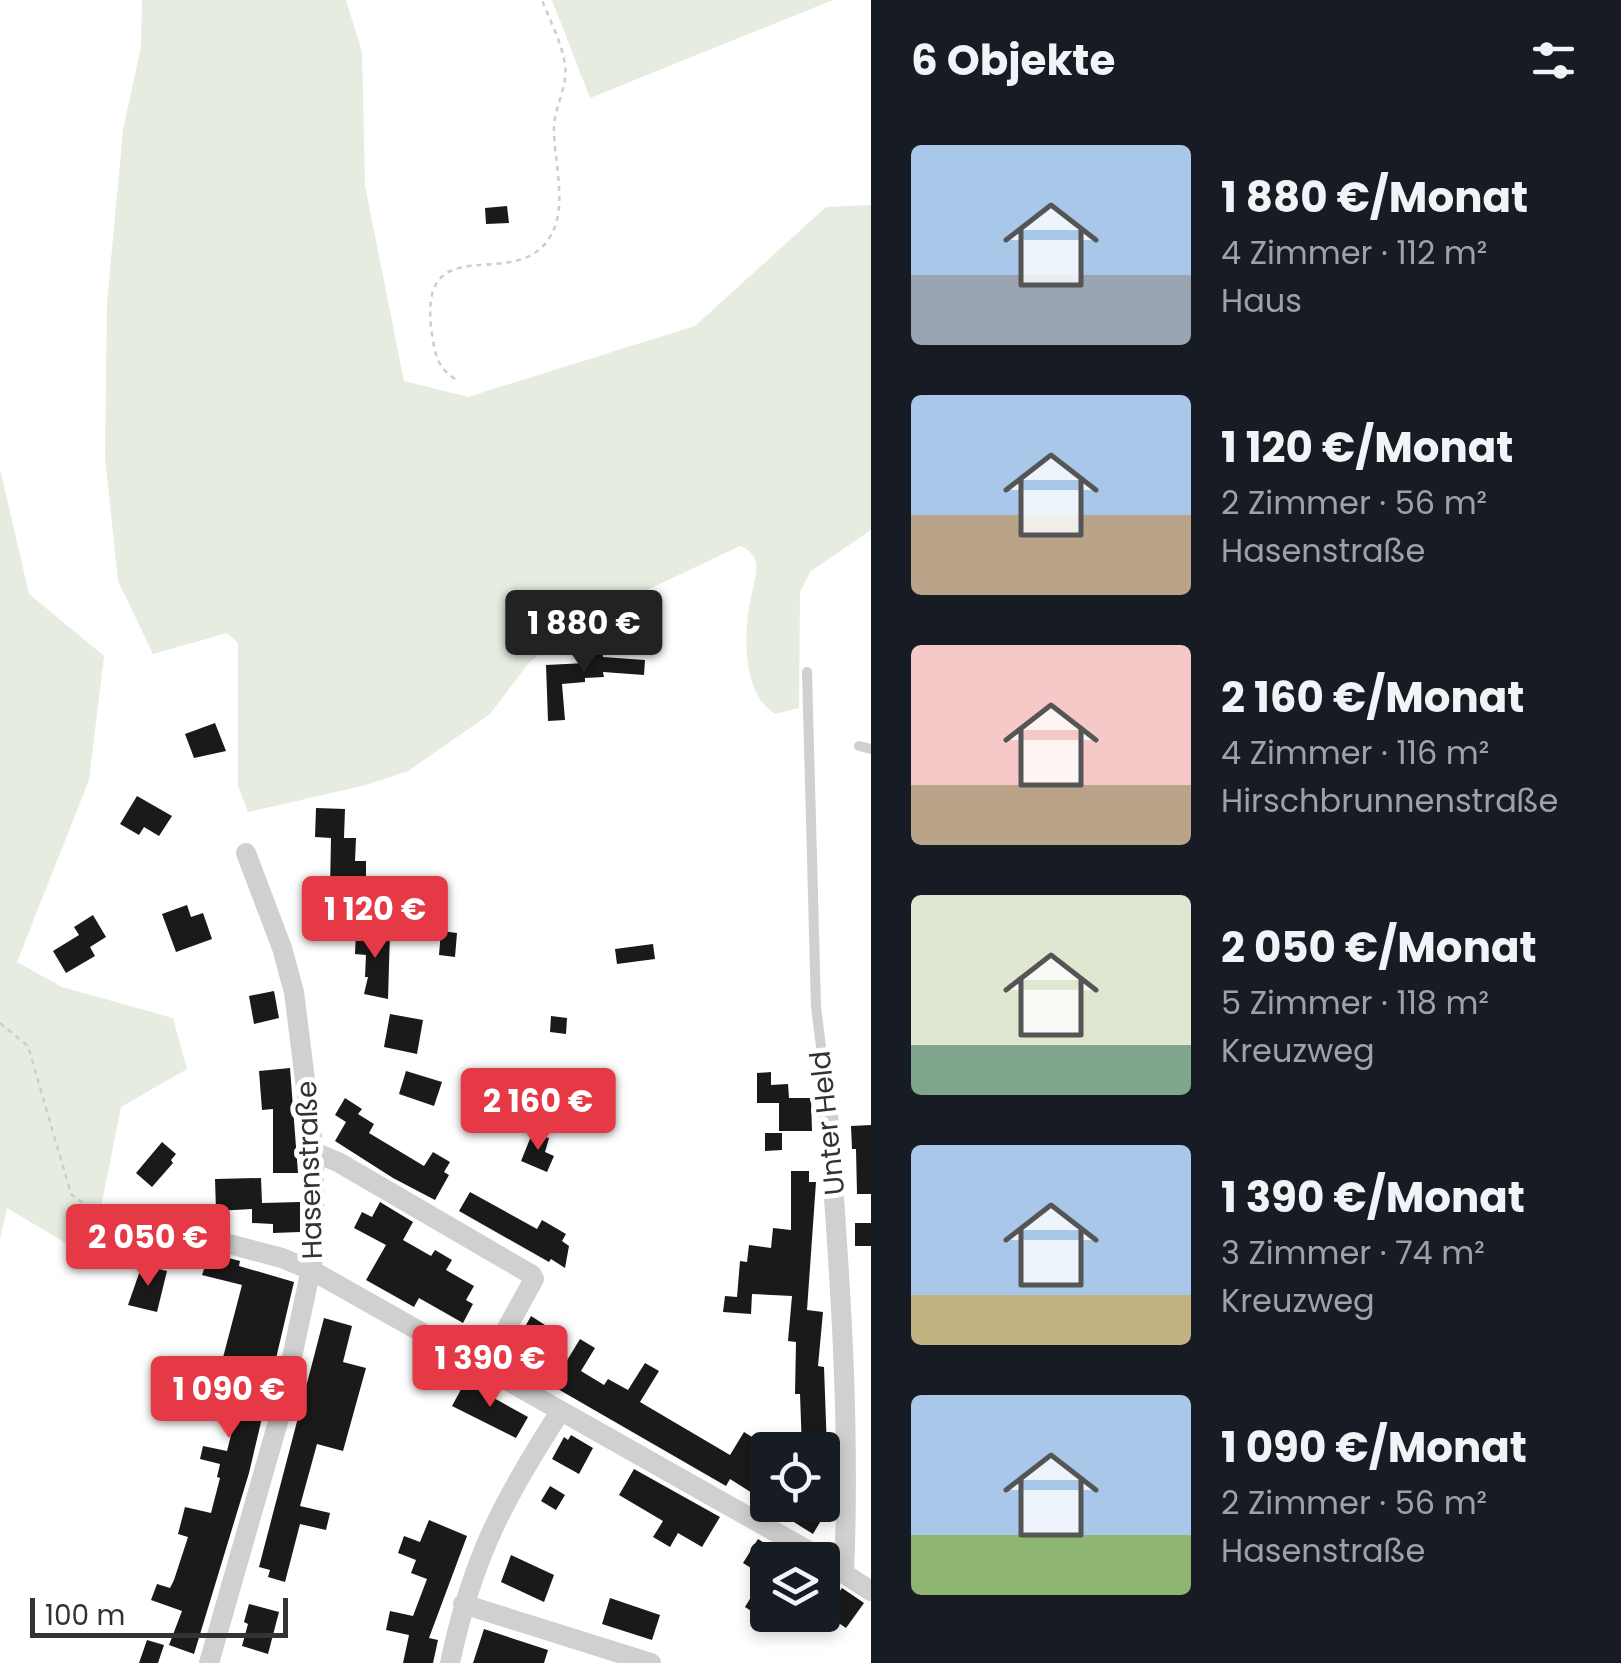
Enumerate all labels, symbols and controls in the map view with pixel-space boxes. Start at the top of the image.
text: 6 Objekte [911,31,1115,90]
icon: filters [1526,33,1581,88]
text: 1 880 €/Monat [1221,168,1528,227]
icon: home [991,185,1111,305]
text: 4 Zimmer · 112 m² [1221,230,1487,275]
text: Haus [1221,278,1302,323]
text: 1 120 €/Monat [1221,418,1513,477]
icon: home [991,435,1111,555]
text: 2 Zimmer · 56 m² [1221,480,1487,525]
text: Hasenstraße [1221,528,1425,573]
pin: 1 880 € [492,590,676,675]
text: 1 880 € [527,600,641,645]
text: 2 160 €/Monat [1221,668,1524,727]
icon: home [991,685,1111,805]
text: 4 Zimmer · 116 m² [1221,730,1489,775]
text: Hirschbrunnenstraße [1221,778,1558,823]
pin: 1 120 € [283,876,467,961]
text: 1 120 € [324,886,426,931]
text: 2 050 €/Monat [1221,918,1537,977]
icon: home [991,935,1111,1055]
text: 5 Zimmer · 118 m² [1221,980,1489,1025]
text: Kreuzweg [1221,1028,1375,1073]
street label: Unter Held [801,1049,854,1197]
pin: 2 160 € [446,1068,630,1153]
text: 2 160 € [483,1078,593,1123]
street label: Hasenstraße [287,1080,332,1260]
text: 1 390 €/Monat [1221,1168,1525,1227]
icon: home [991,1185,1111,1305]
pin: 2 050 € [56,1204,240,1289]
text: 2 050 € [88,1214,208,1259]
text: 3 Zimmer · 74 m² [1221,1230,1485,1275]
text: Kreuzweg [1221,1278,1375,1323]
pin: 1 390 € [398,1325,582,1410]
text: 1 390 € [435,1335,545,1380]
pin: 1 090 € [137,1356,321,1441]
text: 1 090 € [173,1366,285,1411]
text: 1 090 €/Monat [1221,1418,1527,1477]
map controls [750,1432,840,1632]
button: locate [750,1432,840,1522]
icon: home [991,1435,1111,1555]
text: 2 Zimmer · 56 m² [1221,1480,1487,1525]
text: Hasenstraße [1221,1528,1425,1573]
button: layers [750,1542,840,1632]
scale bar [30,1593,288,1638]
text: 100 m [45,1596,125,1635]

